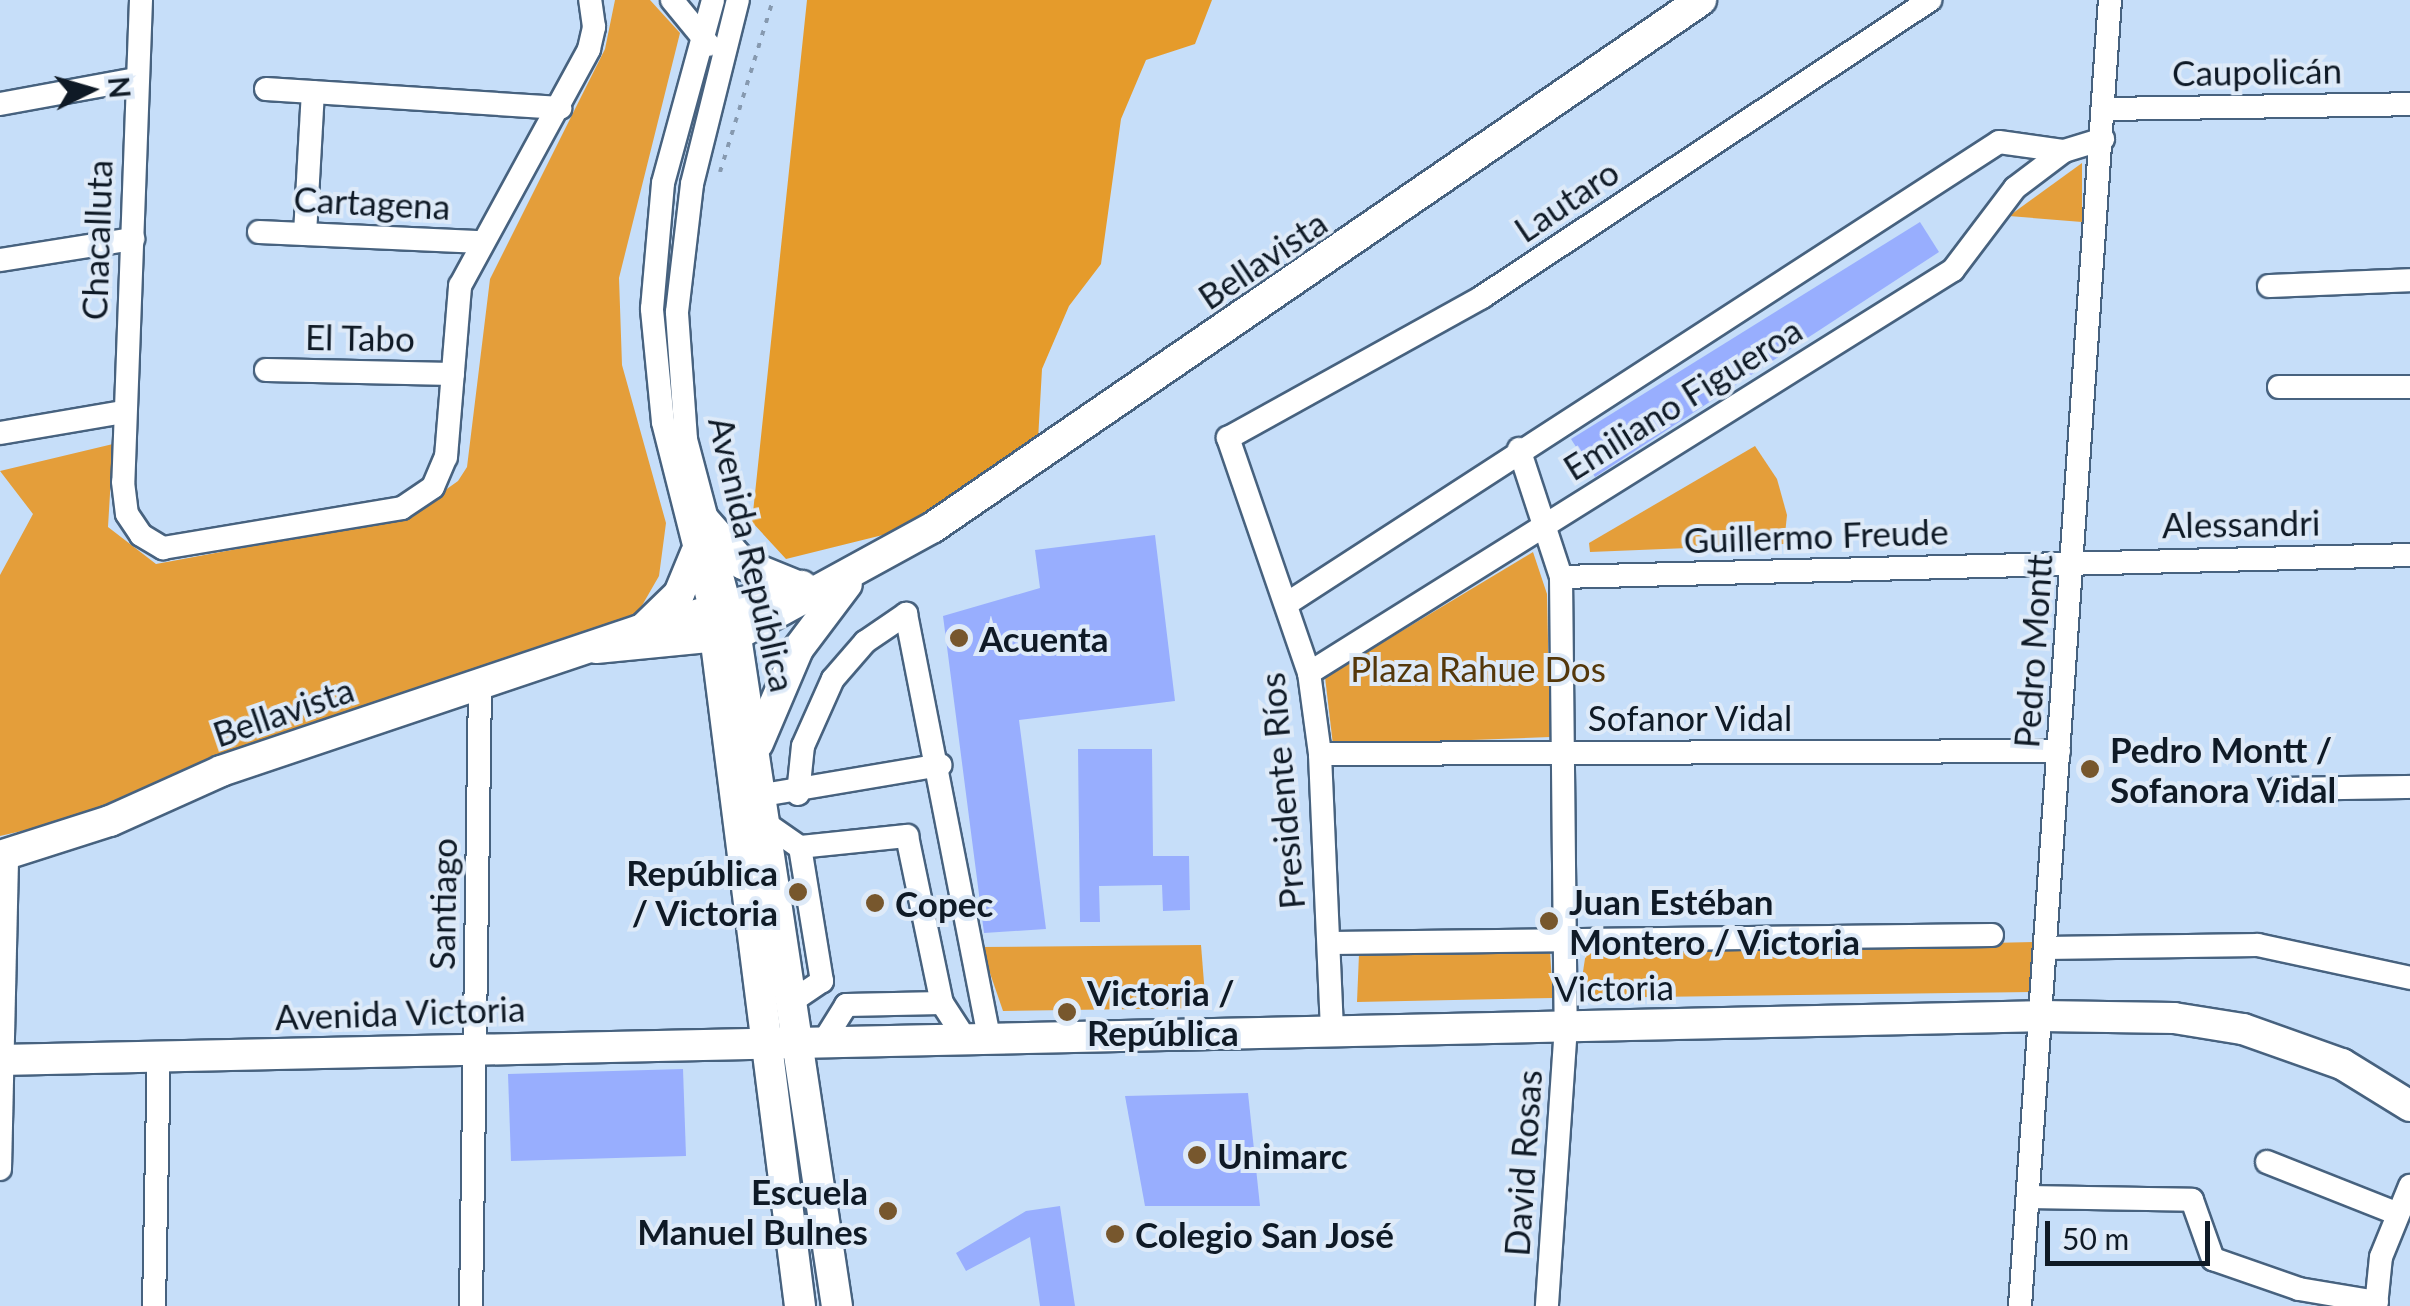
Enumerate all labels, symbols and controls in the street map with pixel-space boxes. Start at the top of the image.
north arrow [40,40,140,140]
street label: Caupolicán [2172,49,2342,93]
text: N [102,75,138,100]
street label: Lautaro [1506,150,1626,250]
street label: Chacalluta [72,159,120,321]
street label: Cartagena [293,177,451,227]
street label: Bellavista [1190,201,1334,317]
street label: Emiliano Figueroa [1555,308,1809,488]
street label: El Tabo [304,315,416,359]
street label: Avenida República [701,412,805,696]
street label: Alessandri [2161,501,2321,545]
street label: Guillermo Freude [1683,509,1949,561]
street label: Pedro Montt [2004,553,2060,749]
place label: Acuenta [979,617,1108,659]
marker: Acuenta [948,627,970,649]
park label: Plaza Rahue Dos [1350,647,1606,689]
street label: Bellavista [207,667,359,755]
street label: Presidente Ríos [1250,671,1312,911]
street label: Sofanor Vidal [1587,696,1793,738]
place label: Pedro Montt / Sofanora Vidal [2110,728,2338,810]
marker: Pedro Montt / Sofanora Vidal [2079,758,2101,780]
street label: Santiago [420,838,464,970]
place label: República / Victoria [626,851,778,933]
place label: Juan Estéban Montero / Victoria [1569,880,1861,962]
marker: República / Victoria [787,881,809,903]
place label: Copec [895,882,993,924]
marker: Copec [864,892,886,914]
marker: Juan Estéban Montero / Victoria [1538,910,1560,932]
street label: Victoria [1554,965,1674,1009]
place label: Victoria / República [1087,971,1239,1053]
street label: Avenida Victoria [273,987,527,1037]
marker: Victoria / República [1056,1001,1078,1023]
street label: David Rosas [1495,1068,1549,1258]
place label: Unimarc [1217,1134,1348,1176]
marker: Unimarc [1186,1144,1208,1166]
place label: Escuela Manuel Bulnes [637,1170,868,1252]
marker: Escuela Manuel Bulnes [877,1200,899,1222]
scale bar [2050,1201,2215,1263]
place label: Colegio San José [1135,1213,1395,1255]
text: 50 m [2062,1220,2129,1256]
marker: Colegio San José [1104,1223,1126,1245]

